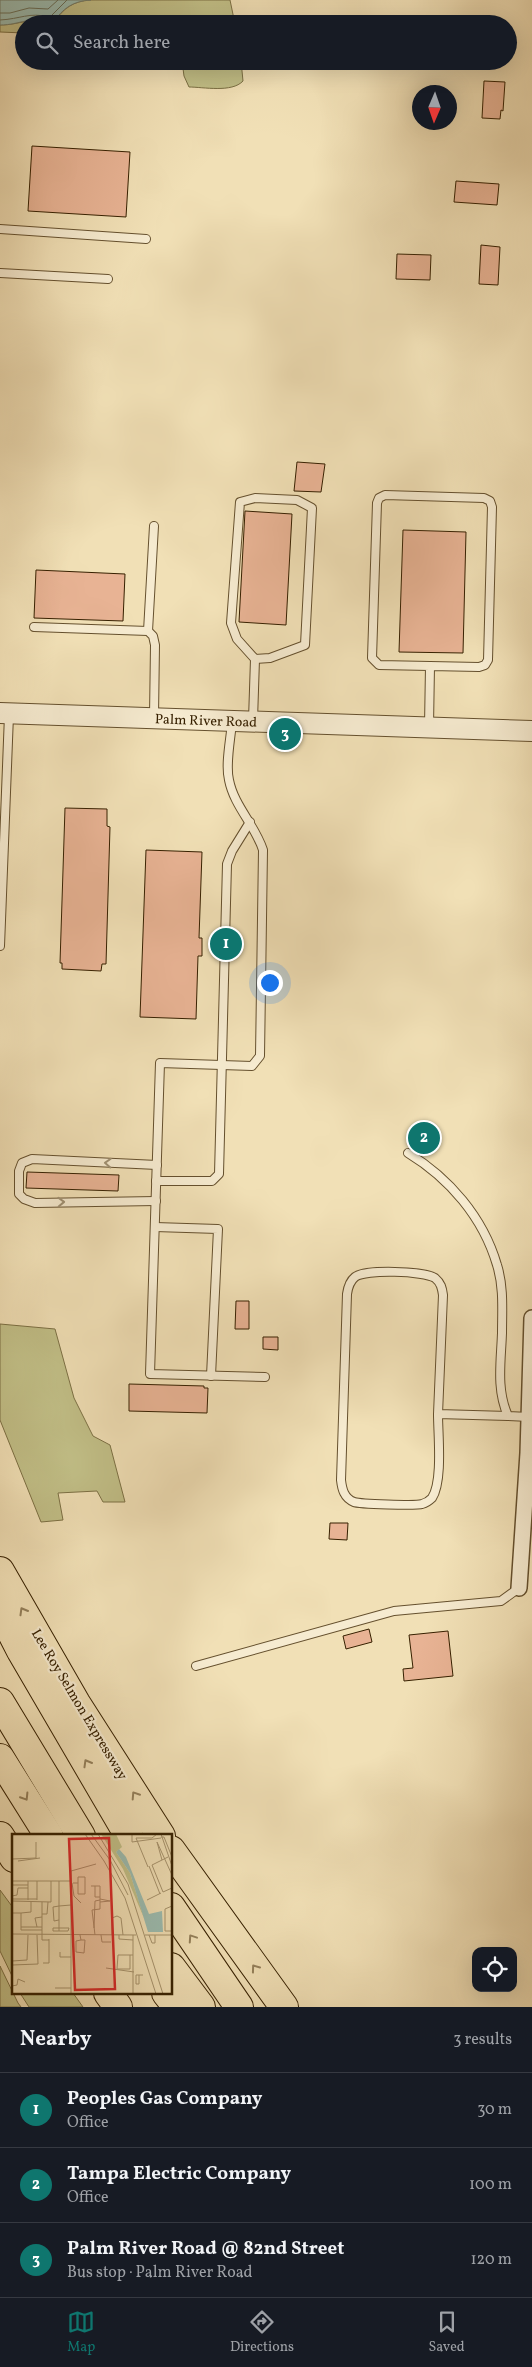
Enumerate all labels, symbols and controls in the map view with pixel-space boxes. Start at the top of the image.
search box [15,15,517,70]
icon: search [33,29,61,57]
text: Search here [73,30,170,56]
north arrow [412,85,457,130]
street label: Palm River Road [154,710,258,733]
pin: 3 [269,715,301,753]
pin: 1 [210,925,242,963]
your location [257,970,283,996]
pin: 2 [408,1119,440,1157]
one-way arrow [104,1157,112,1168]
one-way arrow [57,1196,65,1207]
one-way arrow [19,1608,29,1617]
street label: Lee Roy Selmon Expressway [26,1626,132,1784]
one-way arrow [83,1760,93,1769]
one-way arrow [132,1791,141,1800]
one-way arrow [18,1792,28,1801]
inset map [12,1834,172,1994]
one-way arrow [188,1934,198,1943]
map controls [472,1947,517,1992]
button: locate [472,1947,517,1992]
one-way arrow [252,1964,261,1974]
text: Nearby [20,2025,91,2054]
text: 3 results [453,2029,512,2051]
text: Peoples Gas Company [67,2086,262,2112]
text: 1 [33,2099,39,2121]
text: 30 m [477,2099,512,2121]
text: Office [67,2112,109,2134]
text: Tampa Electric Company [67,2161,291,2187]
text: 2 [32,2174,40,2196]
text: 100 m [469,2174,512,2196]
text: Office [67,2187,109,2209]
text: Palm River Road @ 82nd Street [67,2236,344,2262]
text: 3 [32,2249,40,2271]
text: 120 m [470,2249,512,2271]
text: Bus stop · Palm River Road [67,2262,253,2284]
tab: Map [67,2308,95,2357]
tab: Directions [230,2308,294,2357]
tab: Saved [429,2308,465,2357]

